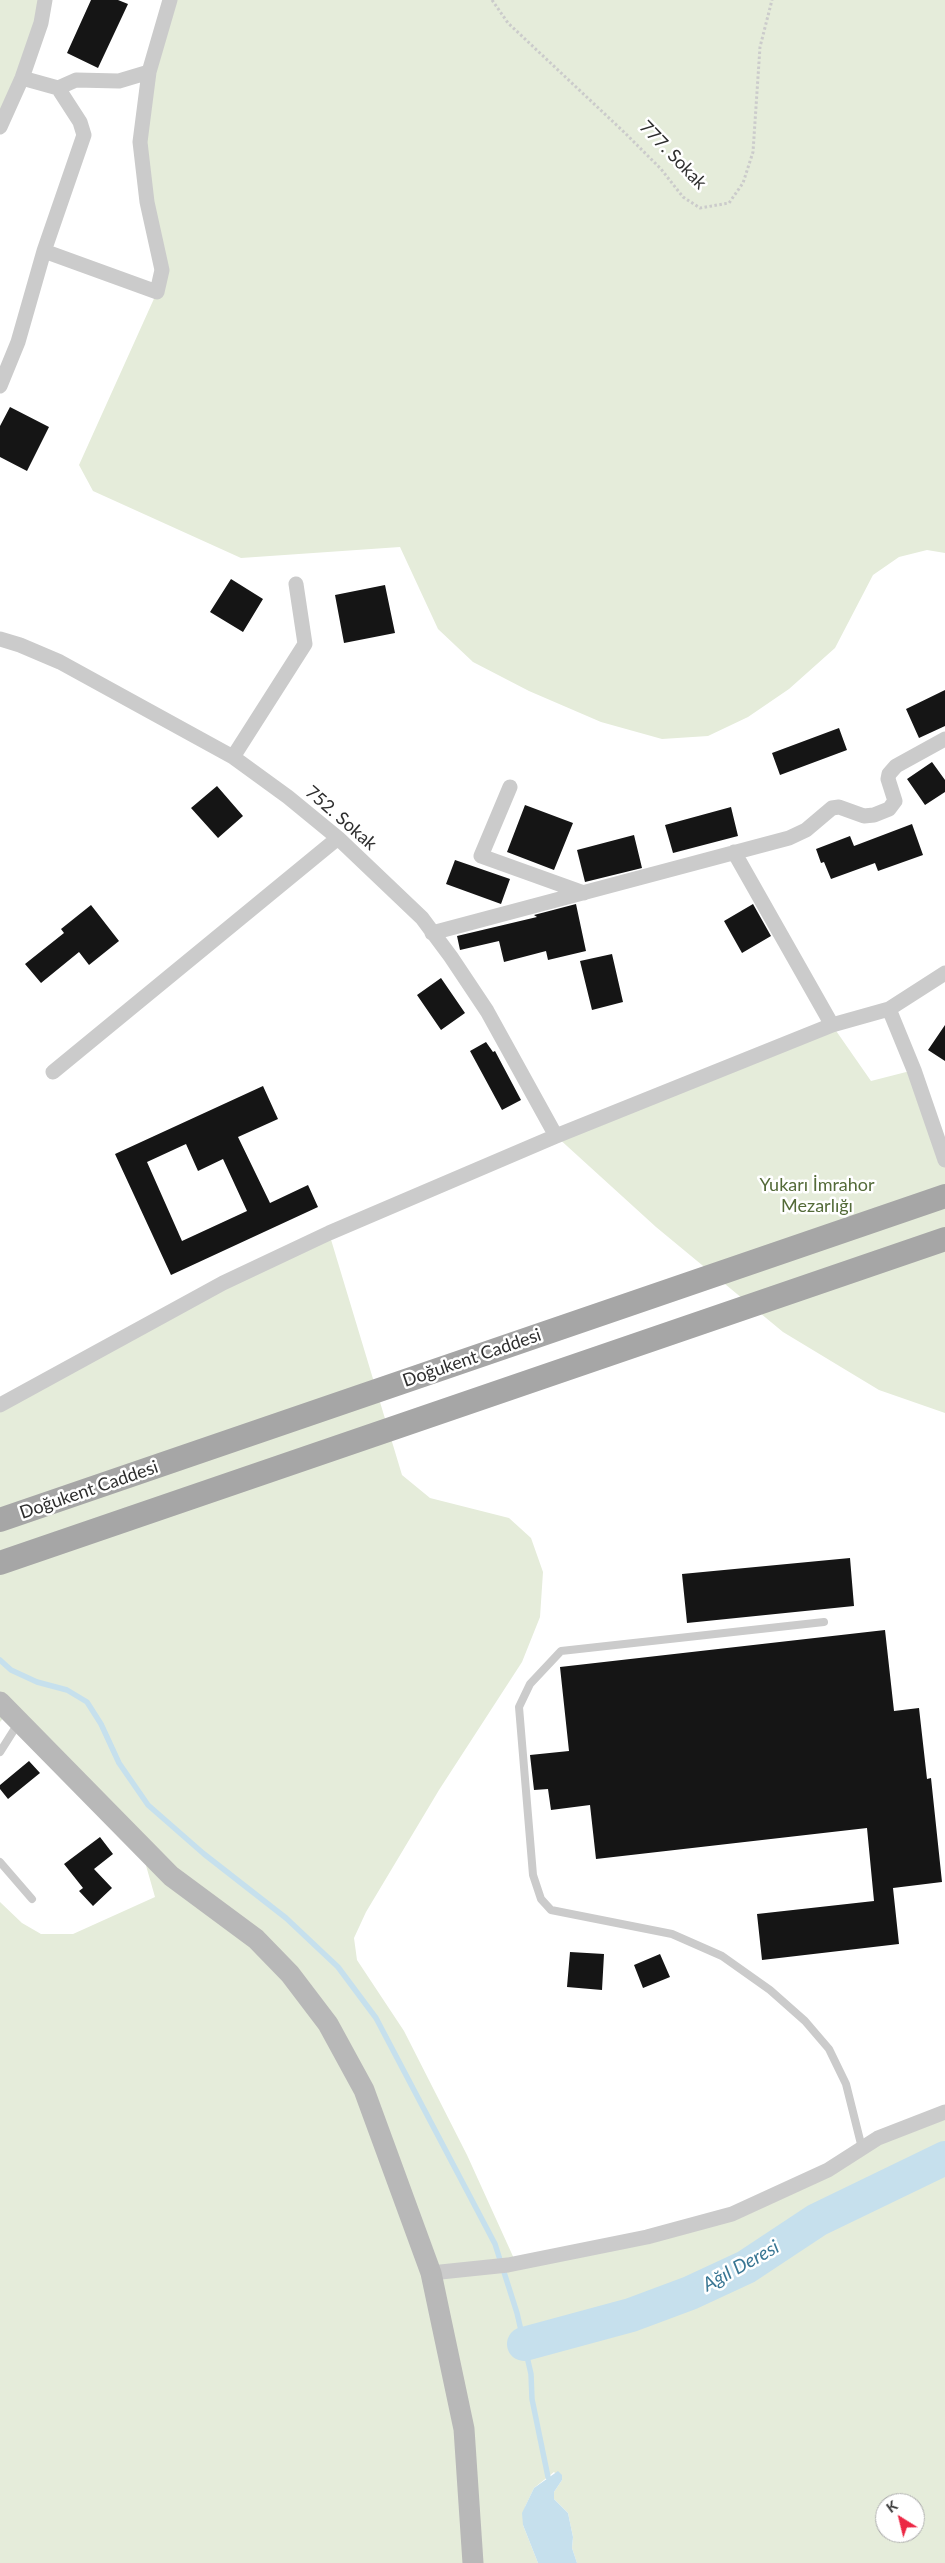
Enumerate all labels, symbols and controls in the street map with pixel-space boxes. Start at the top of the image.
street label: 777. Sokak [635,116,711,194]
street label: 752. Sokak [301,781,381,855]
park label: Yukarı İmrahor Mezarlığı [759,1174,875,1216]
street label: Doğukent Caddesi [400,1324,544,1392]
street label: Doğukent Caddesi [17,1456,161,1524]
water label: Ağıl Deresi [699,2236,783,2296]
north arrow [875,2493,925,2543]
text: K [883,2497,900,2516]

